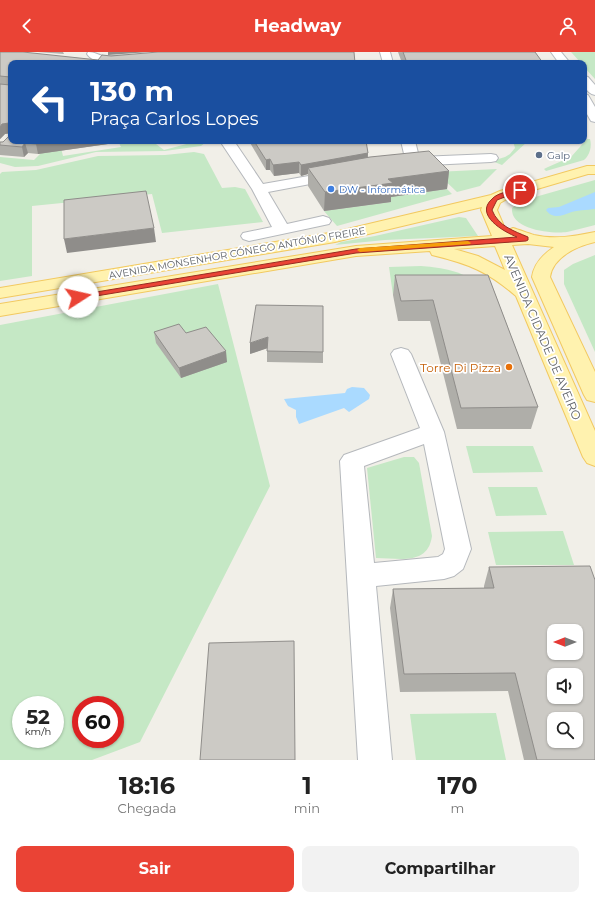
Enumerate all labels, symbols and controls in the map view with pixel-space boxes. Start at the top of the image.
icon: back [16,15,38,37]
text: Headway [254,15,341,37]
icon: person [557,15,579,37]
text: 130 m [90,74,174,108]
icon: left [24,76,76,128]
text: Praça Carlos Lopes [90,108,259,130]
place label: Galp [547,149,570,162]
marker: Galp [534,150,544,160]
pin [503,173,537,207]
icon: arrive [509,179,531,201]
place label: DW - Informática [339,183,425,196]
marker: DW - Informática [326,184,336,194]
street label: AVENIDA MONSENHOR CÓNEGO ANTÓNIO FREIRE [108,224,367,282]
street label: AVENIDA CIDADE DE AVEIRO [501,252,585,422]
position arrow [57,276,99,318]
place label: Torre Di Pizza [420,360,501,375]
marker: Torre Di Pizza [504,362,514,372]
north arrow [547,624,583,660]
map controls [547,624,583,748]
button: sound [547,668,583,704]
speed limit sign: 60 [72,696,124,748]
text: 52 [26,705,50,729]
button: search [547,712,583,748]
text: km/h [25,725,51,738]
text: 18:16 [119,771,175,800]
text: 1 [302,771,312,800]
text: 170 [437,771,478,800]
text: Chegada [117,800,176,816]
text: min [294,800,320,816]
text: m [451,800,464,816]
button: Sair [16,846,294,892]
button: Compartilhar [302,846,579,892]

